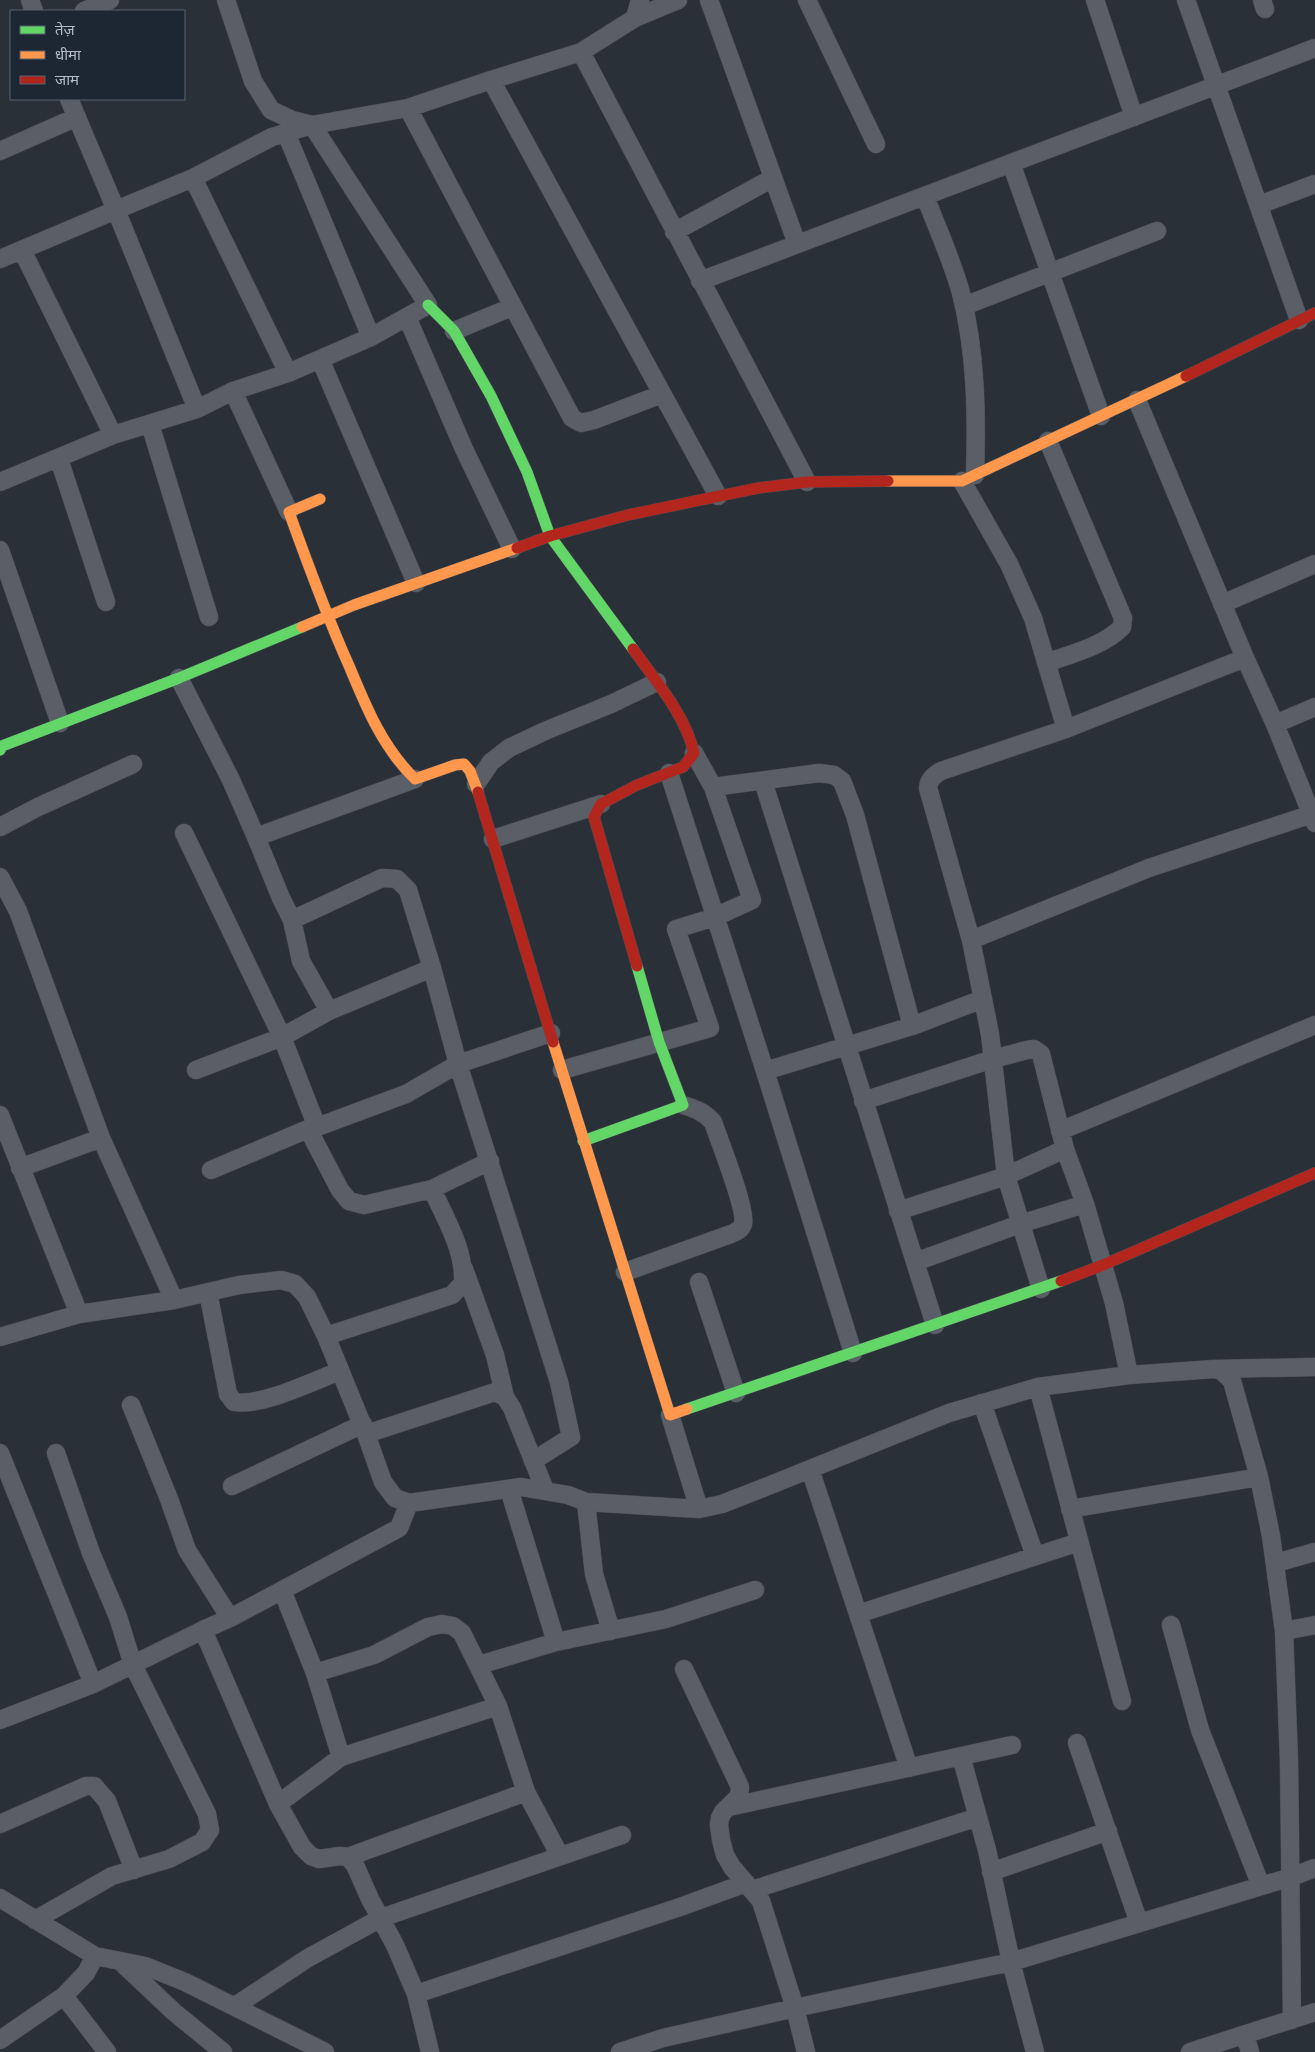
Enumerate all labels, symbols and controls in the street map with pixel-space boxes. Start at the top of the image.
legend [10,10,185,100]
text: तेज़ [55,21,76,38]
text: धीमा [55,46,82,63]
text: जाम [55,71,80,88]

